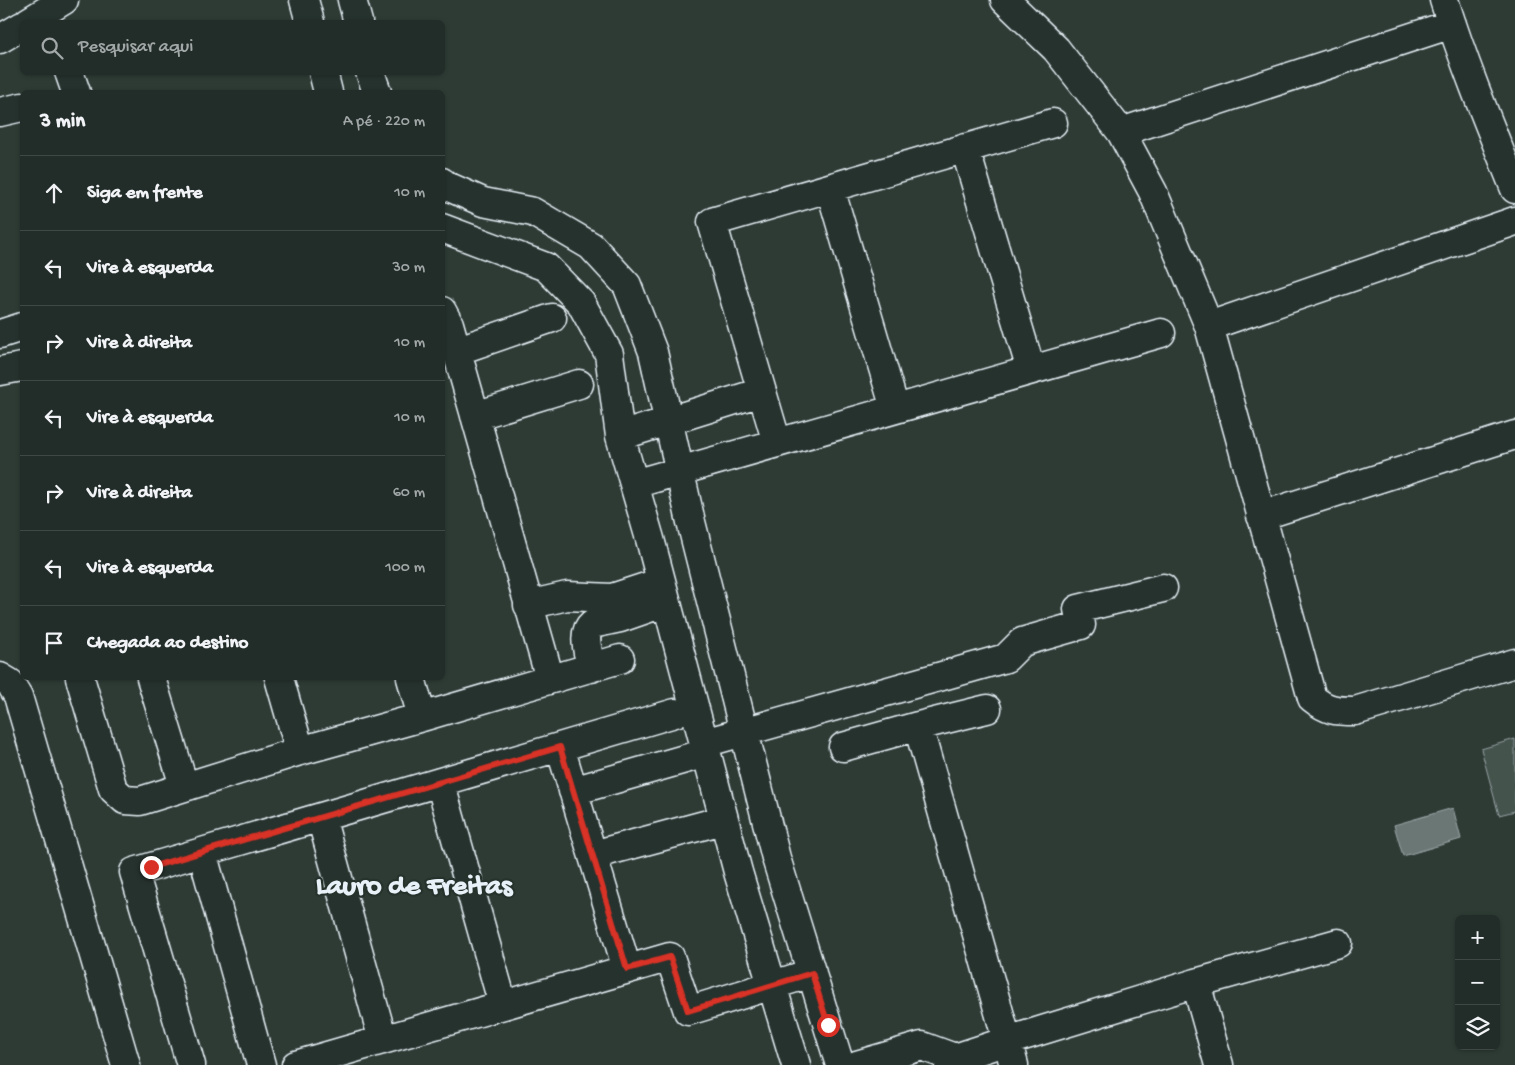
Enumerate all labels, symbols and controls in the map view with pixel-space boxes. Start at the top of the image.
search box [20,20,445,75]
icon: search [38,34,66,62]
text: Pesquisar aqui [78,36,193,59]
text: 3 min [40,110,85,135]
text: A pé · 220 m [343,113,425,132]
icon: ahead [40,179,68,207]
text: Siga em frente [87,182,203,205]
text: 10 m [394,184,425,203]
icon: left [40,254,68,282]
text: Vire à esquerda [87,257,213,280]
text: 30 m [392,259,425,278]
icon: right [40,329,68,357]
text: Vire à direita [87,332,192,355]
text: 10 m [394,334,425,353]
icon: left [40,404,68,432]
text: Vire à esquerda [87,407,213,430]
text: 10 m [394,409,425,428]
icon: right [40,479,68,507]
text: Vire à direita [87,482,192,505]
text: 60 m [393,484,425,503]
icon: left [40,554,68,582]
text: Vire à esquerda [87,557,213,580]
text: 100 m [385,559,425,578]
icon: arrive [40,629,68,657]
text: Chegada ao destino [87,632,248,655]
route end [140,856,163,879]
district label: Lauro de Freitas [316,871,513,905]
map controls [1455,915,1500,1050]
button: + [1455,915,1500,960]
button: − [1455,960,1500,1005]
button: layers [1455,1005,1500,1050]
route start [817,1014,840,1037]

